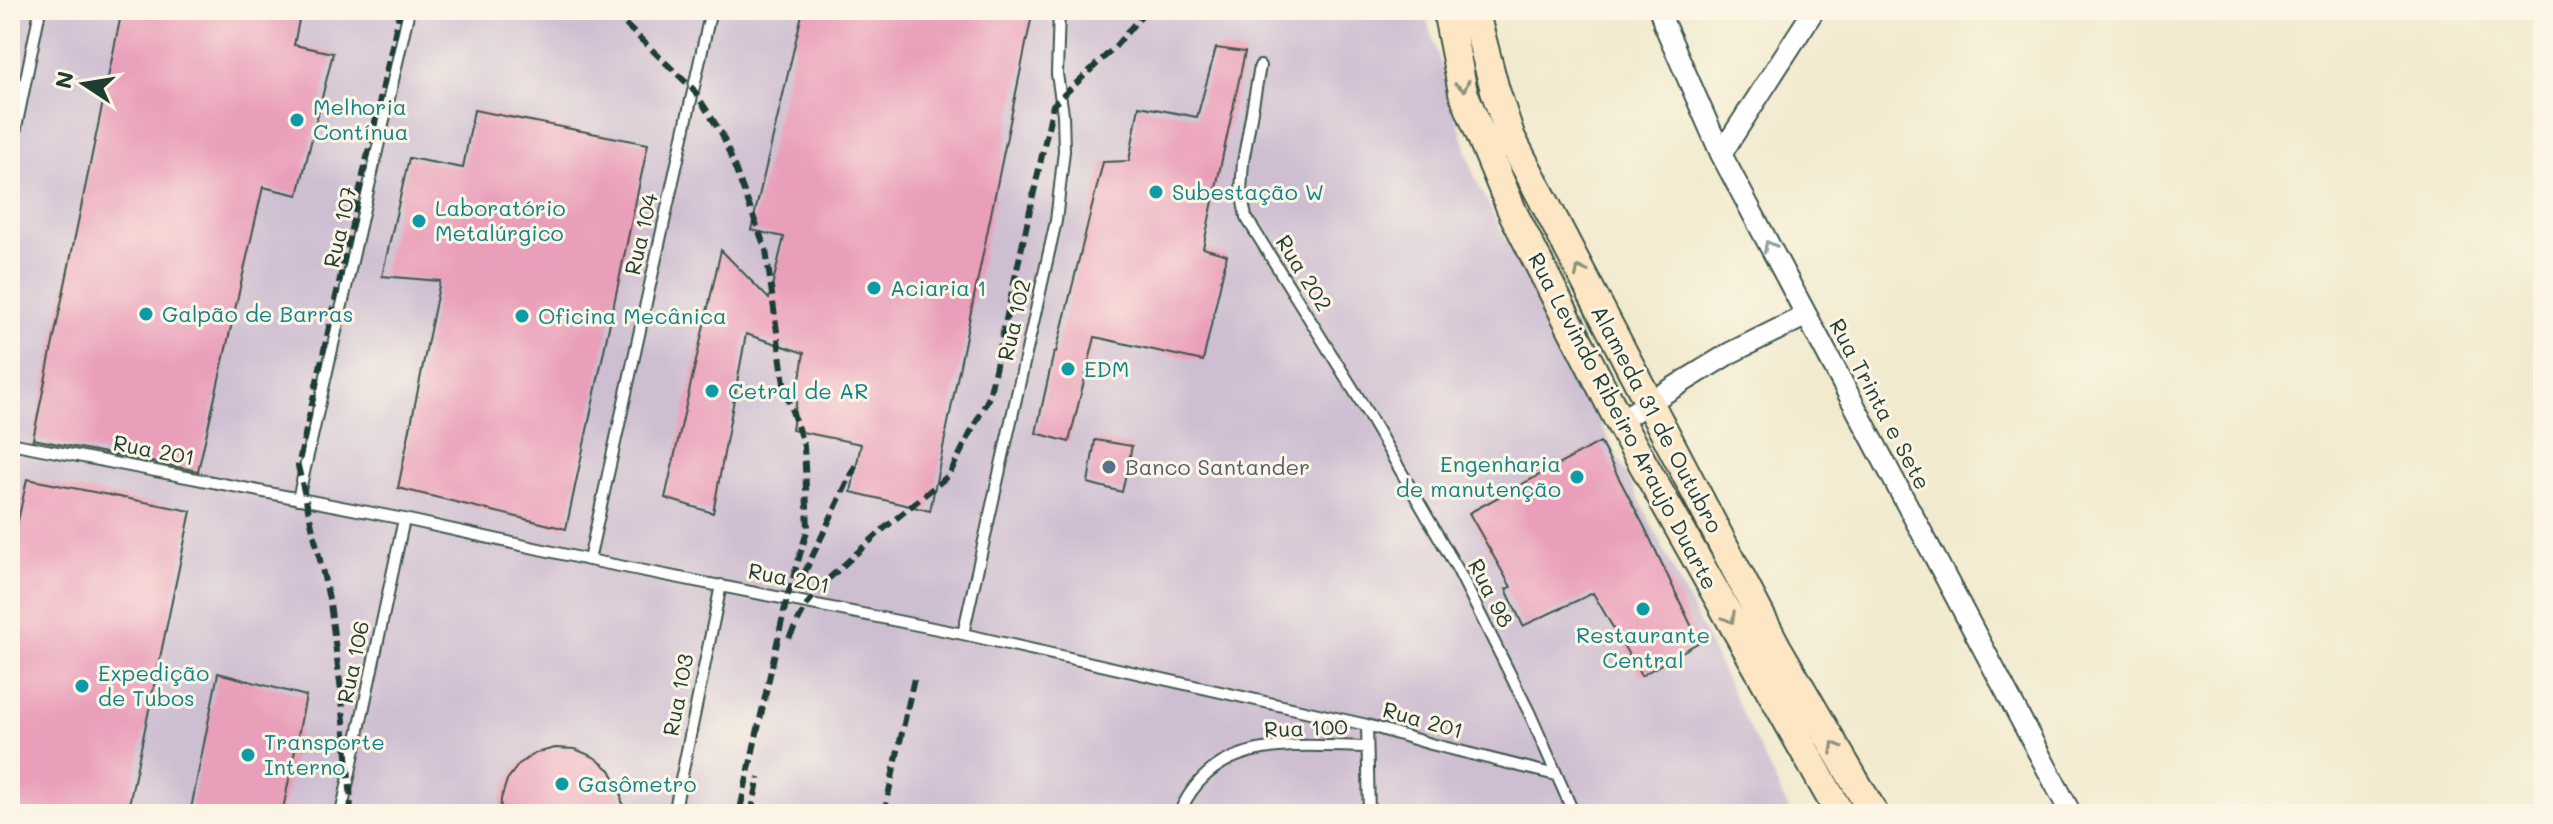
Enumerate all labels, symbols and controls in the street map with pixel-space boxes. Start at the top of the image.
north arrow [44,44,124,124]
text: N [48,69,80,91]
one-way arrow [1453,79,1470,93]
place label: Melhoria Contínua [313,92,408,146]
marker: Melhoria Contínua [288,111,306,129]
place label: Subestação W [1172,177,1324,206]
street label: Rua 107 [316,183,363,270]
marker: Subestação W [1147,183,1165,201]
street label: Rua 104 [617,190,664,278]
place label: Laboratório Metalúrgico [435,193,566,247]
marker: Laboratório Metalúrgico [410,212,428,230]
street label: Rua 202 [1270,229,1339,316]
one-way arrow [1764,240,1779,255]
street label: Rua Levindo Ribeiro Araujo Duarte [1522,247,1725,594]
one-way arrow [1574,264,1589,279]
place label: Aciaria 1 [890,273,987,302]
street label: Rua 102 [990,276,1037,363]
marker: Aciaria 1 [865,279,883,297]
place label: Galpão de Barras [162,299,353,328]
street label: Alameda 31 de Outubro [1585,300,1730,538]
place label: Oficina Mecânica [538,301,727,330]
marker: Galpão de Barras [137,305,155,323]
marker: Oficina Mecânica [513,307,531,325]
street label: Rua Trinta e Sete [1823,313,1938,494]
place label: EDM [1084,354,1129,383]
marker: EDM [1059,360,1077,378]
place label: Cetral de AR [728,376,868,405]
marker: Cetral de AR [703,382,721,400]
street label: Rua 201 [111,427,197,472]
place label: Engenharia de manutenção [1396,449,1561,503]
place label: Banco Santander [1125,452,1310,481]
marker: Banco Santander [1100,458,1118,476]
marker: Engenharia de manutenção [1568,468,1586,486]
street label: Rua 98 [1462,554,1521,632]
street label: Rua 201 [746,555,832,600]
marker: Restaurante Central [1634,600,1652,618]
one-way arrow [1720,610,1735,624]
street label: Rua 106 [330,618,375,706]
place label: Restaurante Central [1576,620,1710,674]
street label: Rua 103 [655,651,700,739]
place label: Expedição de Tubos [98,658,209,712]
marker: Expedição de Tubos [73,677,91,695]
street label: Rua 201 [1379,694,1467,745]
street label: Rua 100 [1264,712,1348,743]
place label: Transporte Interno [264,727,385,781]
one-way arrow [1829,741,1845,756]
marker: Transporte Interno [239,746,257,764]
place label: Gasômetro [578,769,697,798]
marker: Gasômetro [553,775,571,793]

